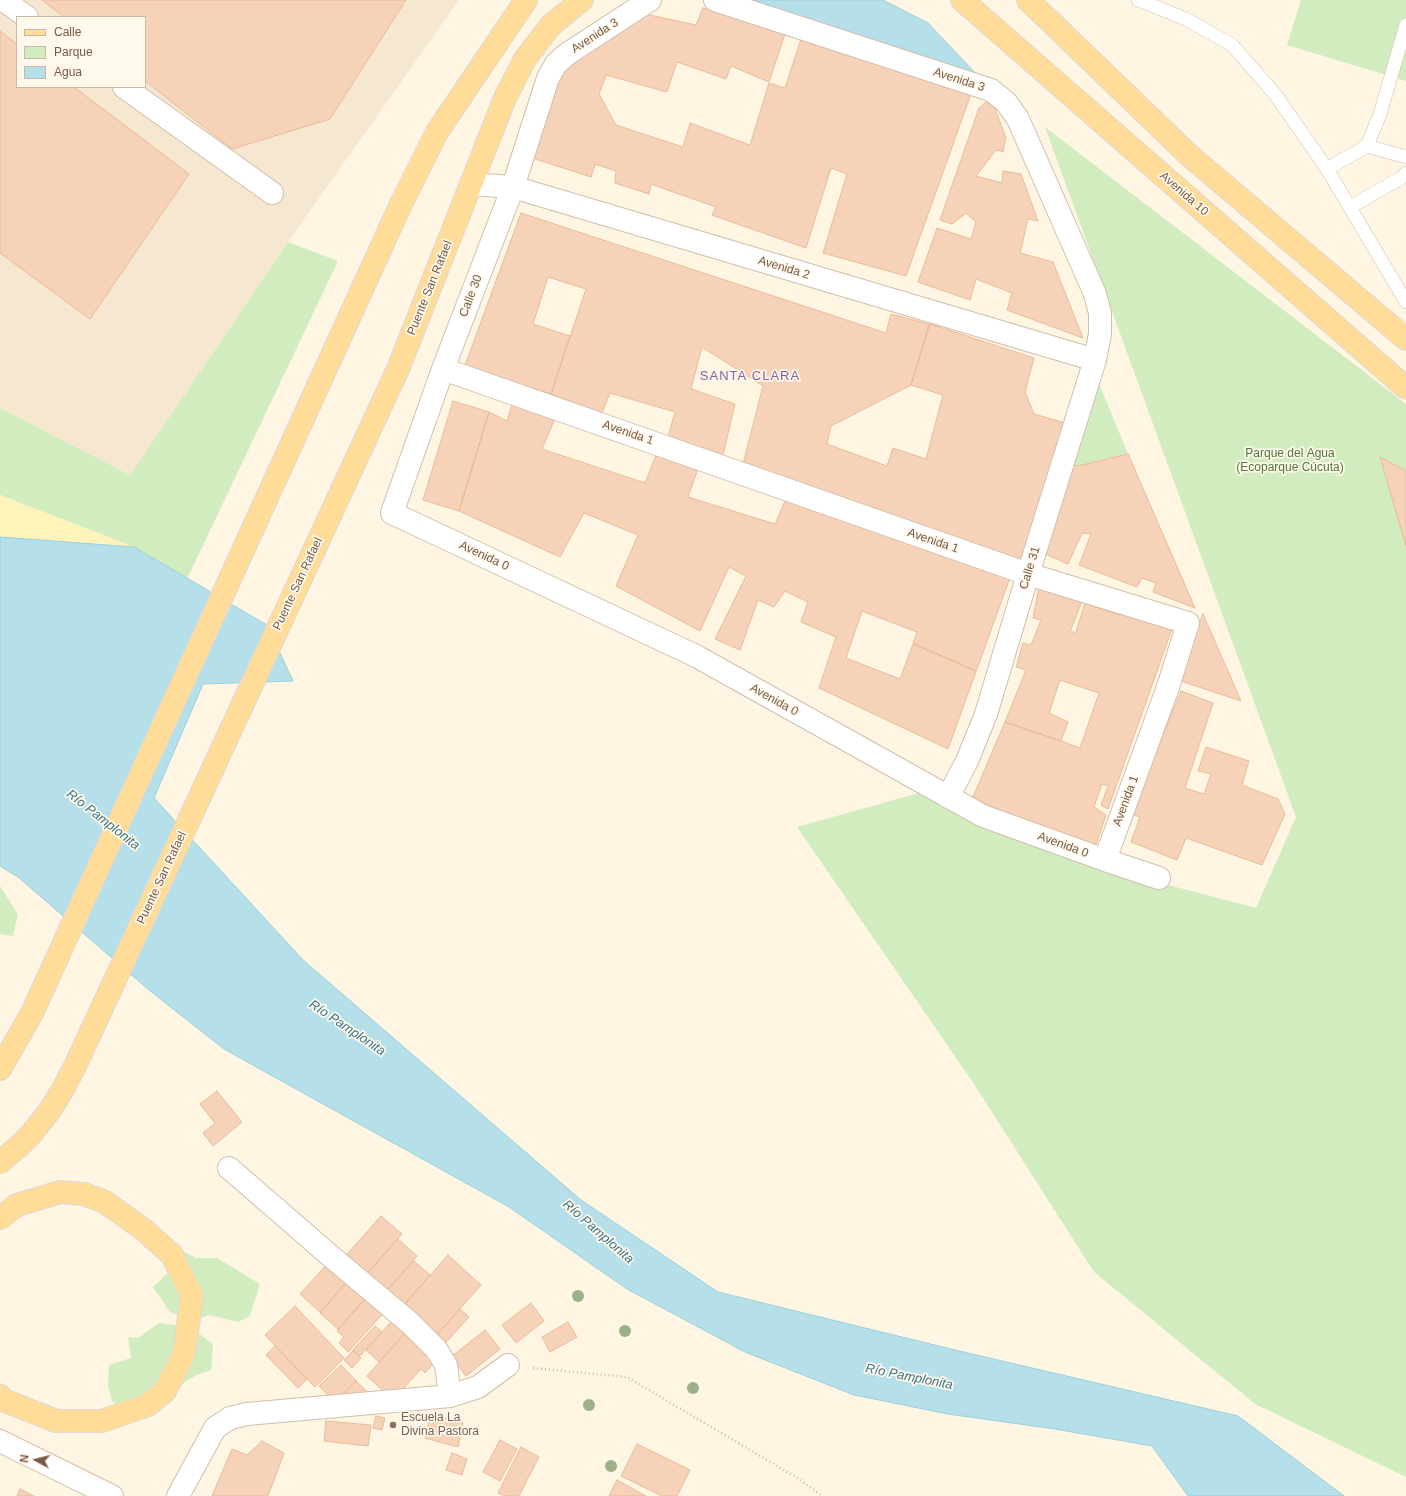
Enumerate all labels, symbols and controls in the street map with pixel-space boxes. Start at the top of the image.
street label: Avenida 3 [569,15,621,57]
legend [16,16,146,88]
text: Calle [54,25,81,39]
text: Parque [54,45,93,59]
text: Agua [54,65,82,79]
street label: Avenida 3 [931,65,987,95]
street label: Avenida 10 [1157,169,1211,219]
street label: Puente San Rafael [404,239,456,337]
street label: Avenida 2 [756,253,812,283]
street label: Calle 30 [456,273,486,319]
district label: SANTA CLARA [700,368,800,384]
street label: Avenida 1 [601,418,655,448]
park label: Parque del Agua (Ecoparque Cúcuta) [1236,447,1344,475]
street label: Avenida 1 [906,526,960,556]
street label: Puente San Rafael [270,535,326,633]
street label: Avenida 0 [457,538,511,574]
street label: Calle 31 [1017,545,1043,591]
street label: Avenida 0 [747,681,801,719]
street label: Avenida 1 [1110,774,1142,828]
water label: Río Pamplonita [63,786,143,854]
street label: Puente San Rafael [134,829,190,927]
street label: Avenida 0 [1036,829,1090,861]
water label: Río Pamplonita [306,997,388,1059]
water label: Río Pamplonita [559,1197,637,1267]
water label: Río Pamplonita [864,1361,954,1393]
place label: Escuela La Divina Pastora [401,1411,479,1439]
marker: Escuela La Divina Pastora [388,1420,398,1430]
north arrow [16,1440,56,1480]
text: N [18,1454,31,1463]

